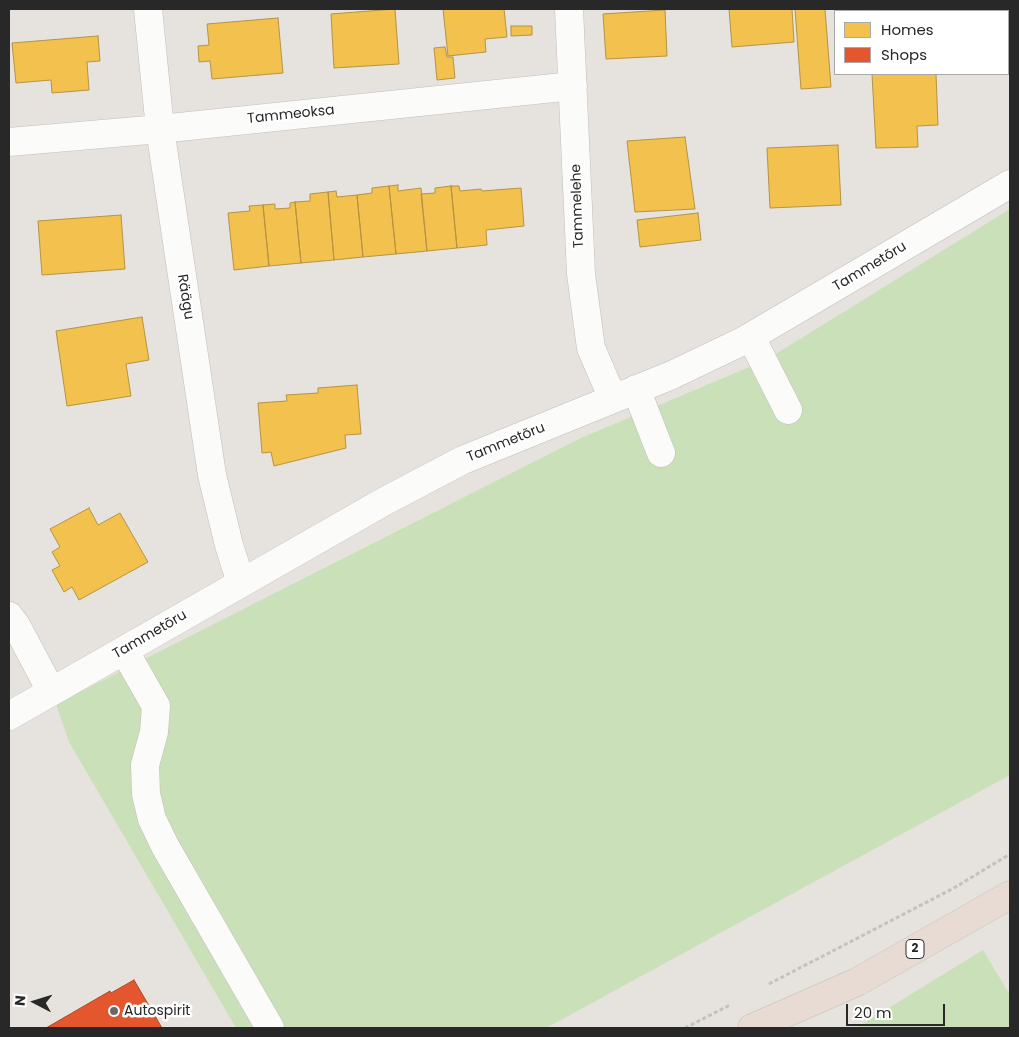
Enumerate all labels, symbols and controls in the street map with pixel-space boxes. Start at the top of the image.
legend [834,10,1009,75]
text: Homes [881,19,934,40]
text: Shops [881,44,927,65]
street label: Tammeoksa [247,102,335,128]
street label: Tammelehe [568,164,588,248]
street label: Tammetõru [830,238,910,296]
street label: Räägu [173,273,197,321]
street label: Tammetõru [464,420,548,466]
street label: Tammetõru [110,607,190,663]
road number: 2 [906,940,924,959]
north arrow [10,977,60,1027]
scale bar [849,994,948,1026]
text: N [10,995,30,1007]
text: 20 m [854,1002,892,1023]
place label: Autospirit [124,1003,190,1019]
marker: Autospirit [108,1005,120,1017]

